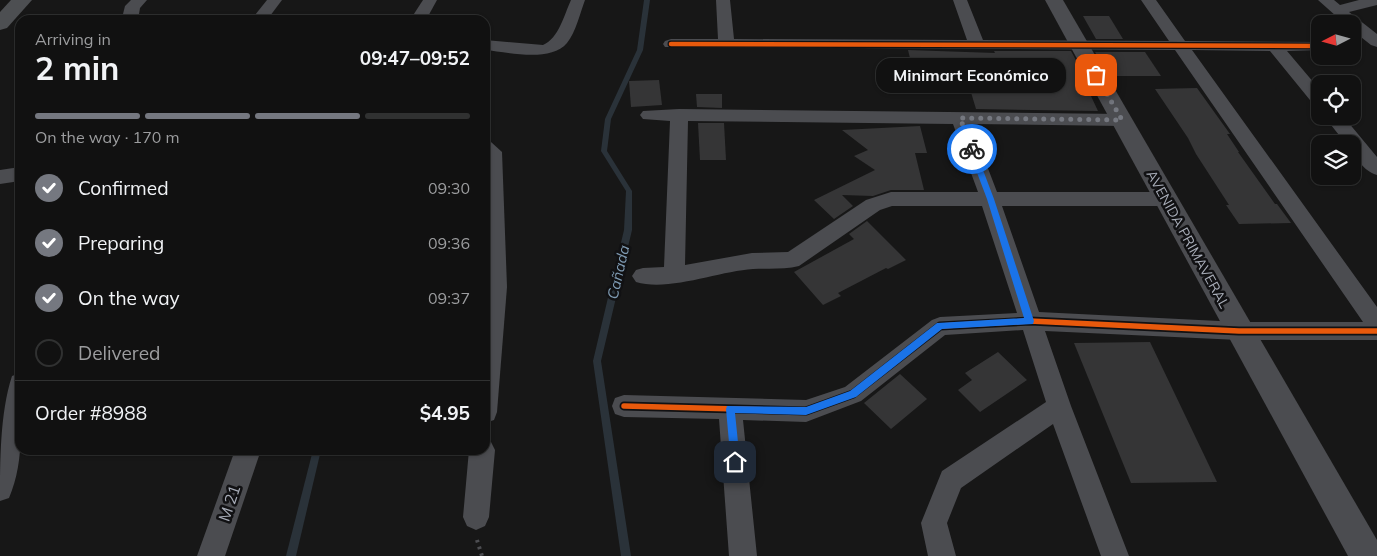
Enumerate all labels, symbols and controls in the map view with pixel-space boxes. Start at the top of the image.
north arrow [1311,15,1361,65]
map controls [1311,15,1361,185]
text: Arriving in [35,29,111,49]
text: 09:47–09:52 [360,46,470,70]
text: 2 min [35,48,119,88]
pin [1075,54,1117,96]
callout: Minimart Económico [876,58,1066,92]
icon: bag [1082,61,1110,89]
text: Minimart Económico [893,65,1049,85]
button: locate [1311,75,1361,125]
courier [947,124,997,174]
text: On the way · 170 m [35,127,180,147]
icon: bike [958,135,986,163]
button: layers [1311,135,1361,185]
street label: AVENIDA PRIMAVERAL [1142,167,1234,312]
icon: check [35,174,63,202]
text: Confirmed [78,176,169,200]
text: 09:30 [428,178,470,198]
icon: check [35,229,63,257]
text: Preparing [78,231,164,255]
text: 09:36 [428,233,470,253]
water label: Cañada [603,243,633,301]
icon: check [35,284,63,312]
text: On the way [78,286,180,310]
text: 09:37 [428,288,470,308]
text: Delivered [78,341,160,365]
text: Order #8988 [35,401,147,425]
text: $4.95 [420,401,470,425]
pin [714,441,756,483]
icon: home [721,448,749,476]
street label: M 21 [214,482,244,524]

